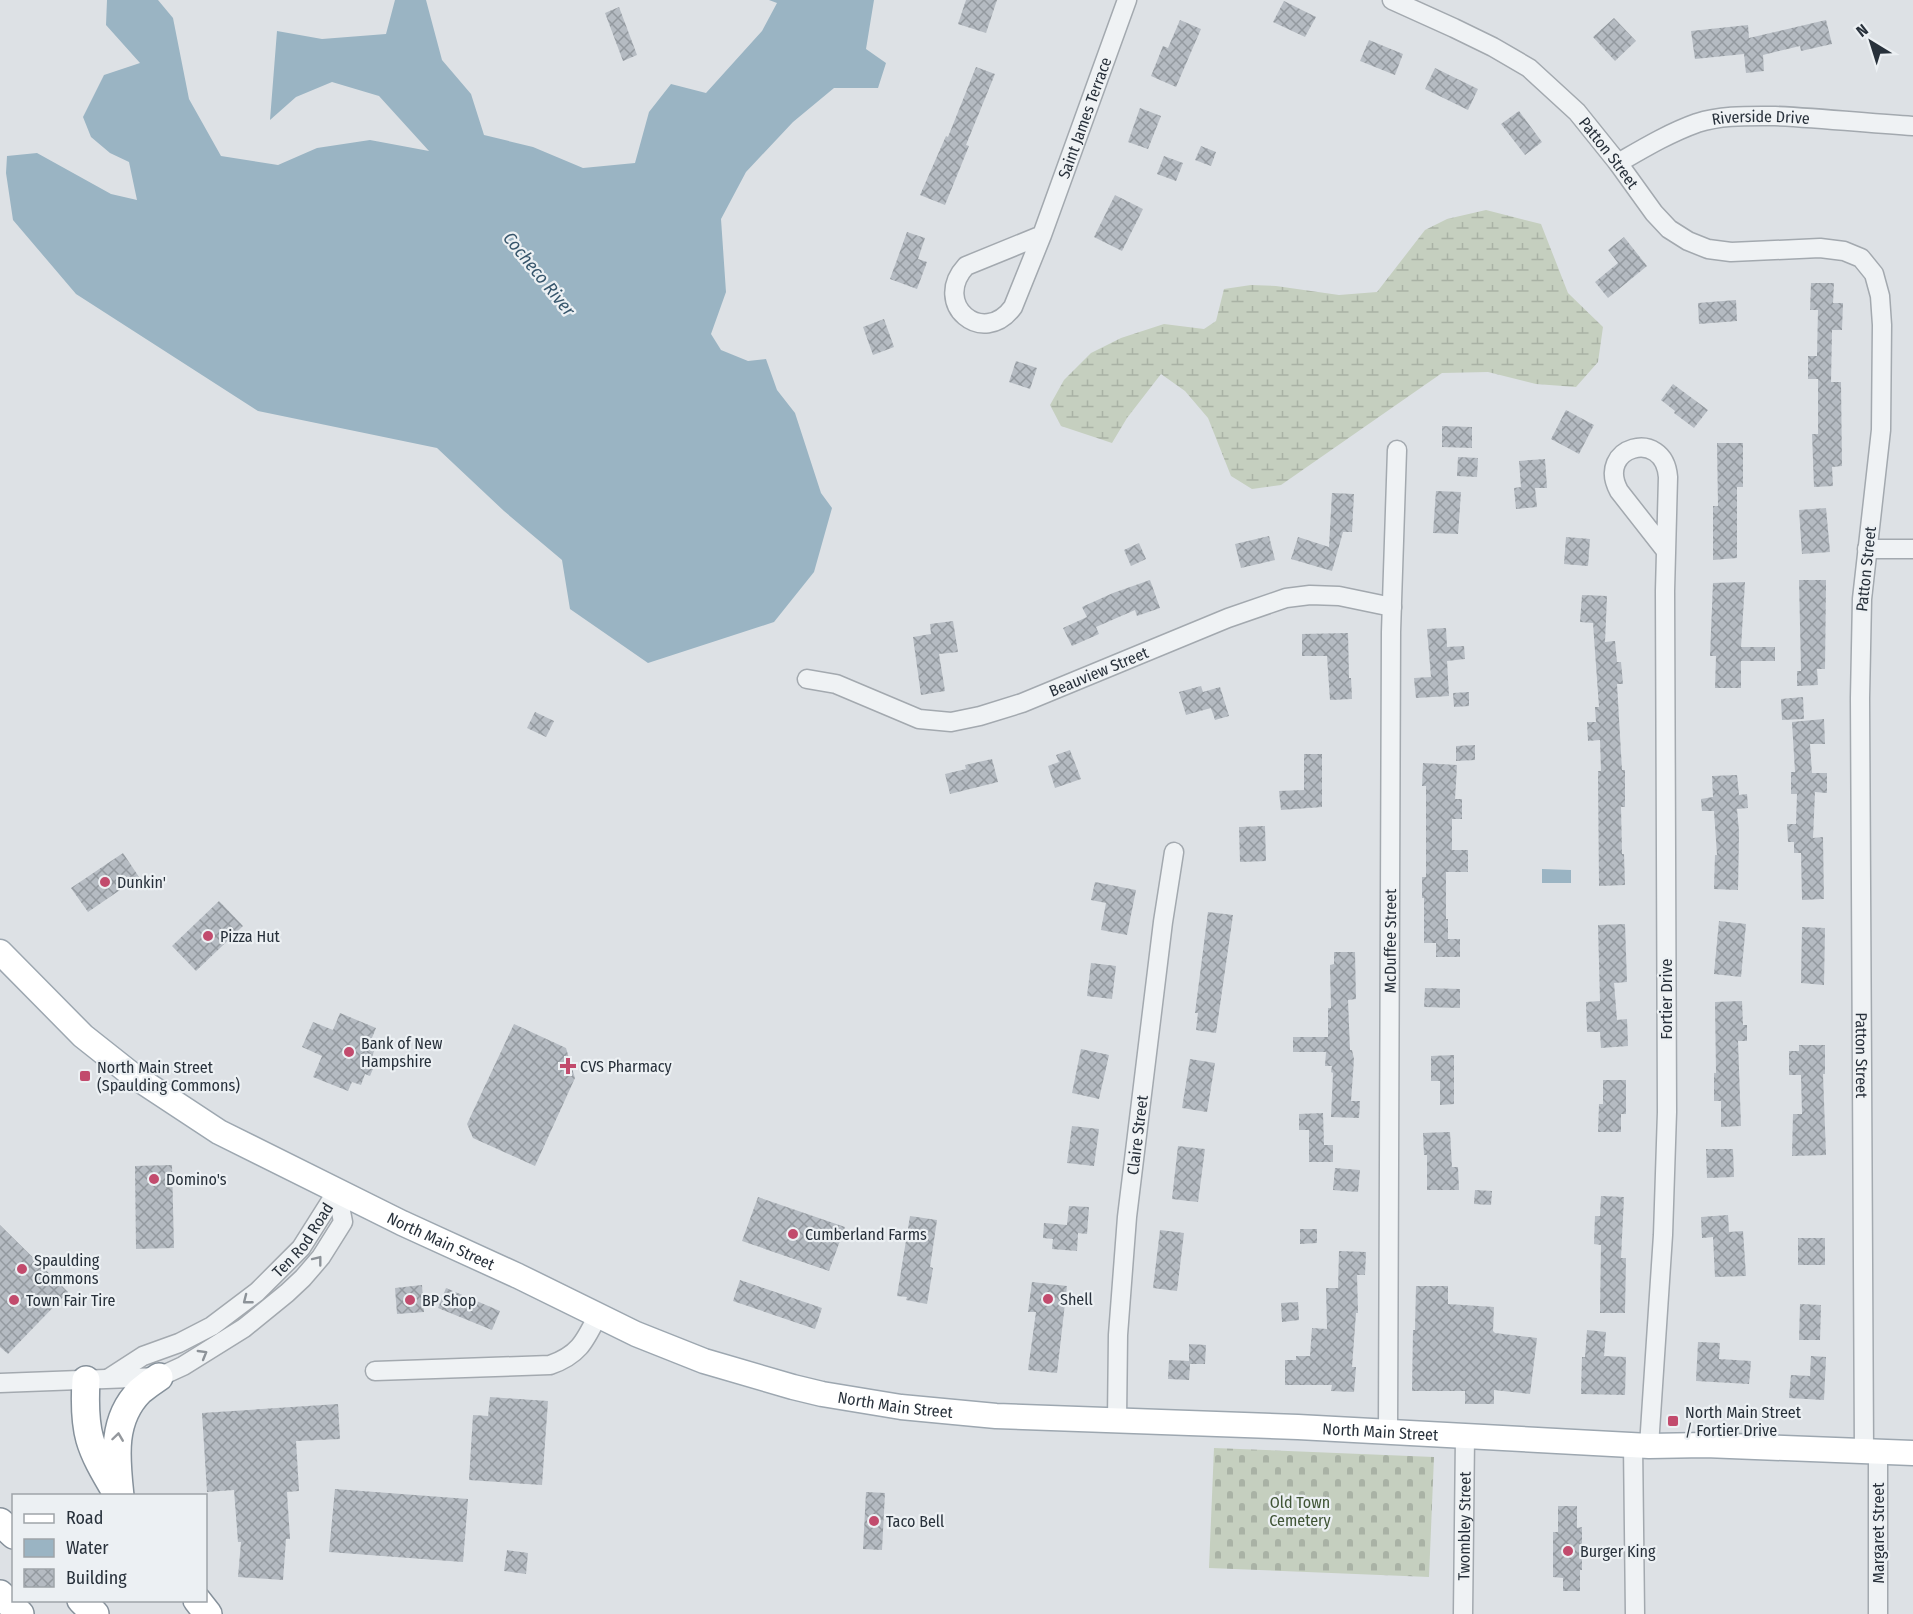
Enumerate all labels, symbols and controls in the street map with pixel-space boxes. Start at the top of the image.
north arrow [1841,12,1901,72]
text: N [1852,20,1872,41]
street label: Saint James Terrace [1054,54,1115,181]
street label: Riverside Drive [1710,106,1810,129]
street label: Patton Street [1575,113,1643,193]
water label: Cocheco River [498,228,580,321]
street label: Patton Street [1852,525,1880,613]
street label: Beauview Street [1046,642,1152,700]
place label: Dunkin' [117,873,166,892]
marker: Dunkin' [98,875,112,889]
street label: McDuffee Street [1380,888,1400,993]
place label: Pizza Hut [220,927,281,946]
marker: Pizza Hut [201,929,215,943]
street label: Fortier Drive [1657,958,1676,1039]
street label: Patton Street [1852,1013,1872,1099]
place label: Bank of New Hampshire [361,1034,443,1071]
marker: Bank of New Hampshire [342,1045,356,1059]
place label: CVS Pharmacy [580,1057,673,1076]
place label: North Main Street (Spaulding Commons) [97,1058,240,1095]
marker: CVS Pharmacy [561,1059,575,1073]
marker: North Main Street (Spaulding Commons) [78,1069,92,1083]
street label: Claire Street [1123,1093,1151,1176]
place label: Domino's [166,1170,227,1189]
marker: Domino's [147,1172,161,1186]
street label: Ten Rod Road [268,1199,337,1281]
street label: North Main Street [384,1208,498,1274]
place label: Cumberland Farms [805,1225,927,1244]
marker: Cumberland Farms [786,1227,800,1241]
place label: Spaulding Commons [34,1251,100,1288]
one-way arrow [310,1256,321,1267]
marker: Spaulding Commons [15,1262,29,1276]
place label: Shell [1060,1290,1093,1309]
place label: Town Fair Tire [26,1291,115,1310]
place label: BP Shop [422,1291,476,1310]
marker: Shell [1041,1292,1055,1306]
marker: Town Fair Tire [7,1293,21,1307]
one-way arrow [243,1293,254,1304]
marker: BP Shop [403,1293,417,1307]
one-way arrow [197,1350,207,1362]
street label: North Main Street [836,1387,955,1421]
place label: North Main Street / Fortier Drive [1685,1403,1802,1440]
marker: North Main Street / Fortier Drive [1666,1414,1680,1428]
street label: North Main Street [1322,1419,1440,1444]
one-way arrow [111,1433,124,1443]
street label: Twombley Street [1454,1471,1474,1581]
street label: Margaret Street [1869,1482,1888,1584]
park label: Old Town Cemetery [1269,1493,1332,1530]
legend [12,1494,207,1602]
text: Road [66,1507,103,1529]
place label: Taco Bell [886,1512,944,1531]
marker: Taco Bell [867,1514,881,1528]
text: Water [66,1537,109,1559]
place label: Burger King [1580,1542,1656,1561]
marker: Burger King [1561,1544,1575,1558]
text: Building [66,1567,127,1589]

